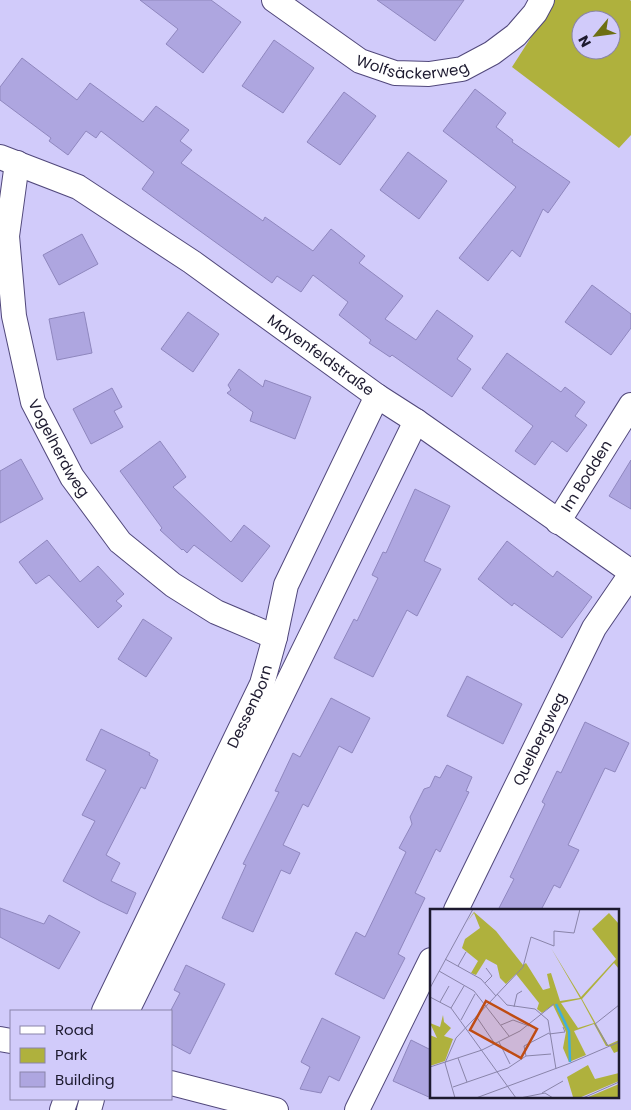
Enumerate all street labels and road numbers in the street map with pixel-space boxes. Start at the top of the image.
street label: Wolfsäckerweg [353,49,472,84]
street label: Mayenfeldstraße [263,309,379,401]
street label: Vogelherdweg [23,395,95,502]
street label: Im Bodden [556,436,617,516]
street label: Dessenborn [222,662,277,751]
street label: Quelbergweg [507,689,571,789]

